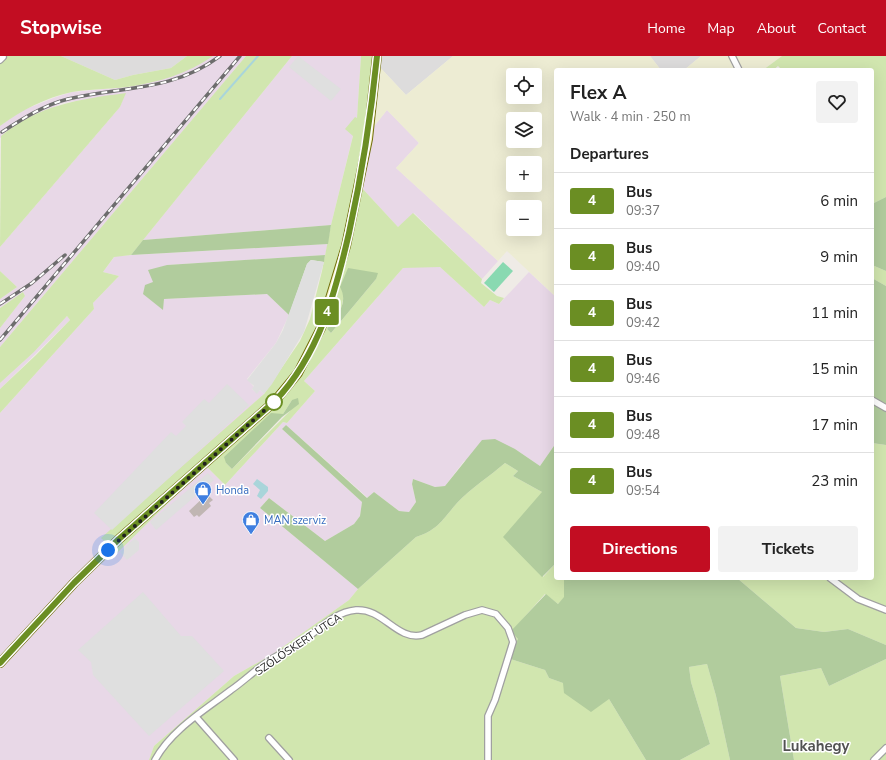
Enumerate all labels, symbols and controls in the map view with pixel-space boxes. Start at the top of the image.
text: Stopwise [20,15,102,41]
text: Home [647,19,685,38]
text: Map [707,19,735,38]
text: About [757,19,796,38]
text: Contact [818,19,866,38]
map controls [506,68,542,236]
button: locate [506,68,542,104]
text: Flex A [570,80,627,106]
button: heart [816,81,858,123]
text: Walk · 4 min · 250 m [570,108,691,126]
button: layers [506,112,542,148]
text: Departures [570,144,649,164]
button: + [506,156,542,192]
text: Bus [626,182,652,202]
text: 4 [588,191,596,210]
text: 6 min [820,191,858,211]
button: − [506,200,542,236]
text: 09:37 [626,202,660,220]
text: Bus [626,238,652,258]
text: 4 [588,247,596,266]
text: 9 min [820,247,858,267]
text: 09:40 [626,258,660,276]
text: Bus [626,294,652,314]
line badge: 4 [314,299,340,325]
text: 4 [323,302,331,321]
text: 4 [588,303,596,322]
text: 11 min [811,303,858,323]
text: 09:42 [626,314,660,332]
text: Bus [626,350,652,370]
text: 4 [588,359,596,378]
text: 15 min [811,359,858,379]
text: 09:46 [626,370,660,388]
unlabelled marker [265,393,283,411]
text: Bus [626,406,652,426]
text: 4 [588,415,596,434]
text: 17 min [811,415,858,435]
text: 09:48 [626,426,660,444]
text: Bus [626,462,652,482]
text: 4 [588,471,596,490]
text: 23 min [811,471,858,491]
shop icon: Honda [193,480,213,505]
text: 09:54 [626,482,660,500]
place label: Honda [216,483,249,498]
shop icon: MAN szerviz [241,510,261,535]
place label: MAN szerviz [264,513,326,528]
button: Directions [570,526,710,572]
button: Tickets [718,526,858,572]
your location [98,540,118,560]
street label: SZŐLŐSKERT UTCA [251,609,345,679]
district label: Lukahegy [783,736,850,756]

